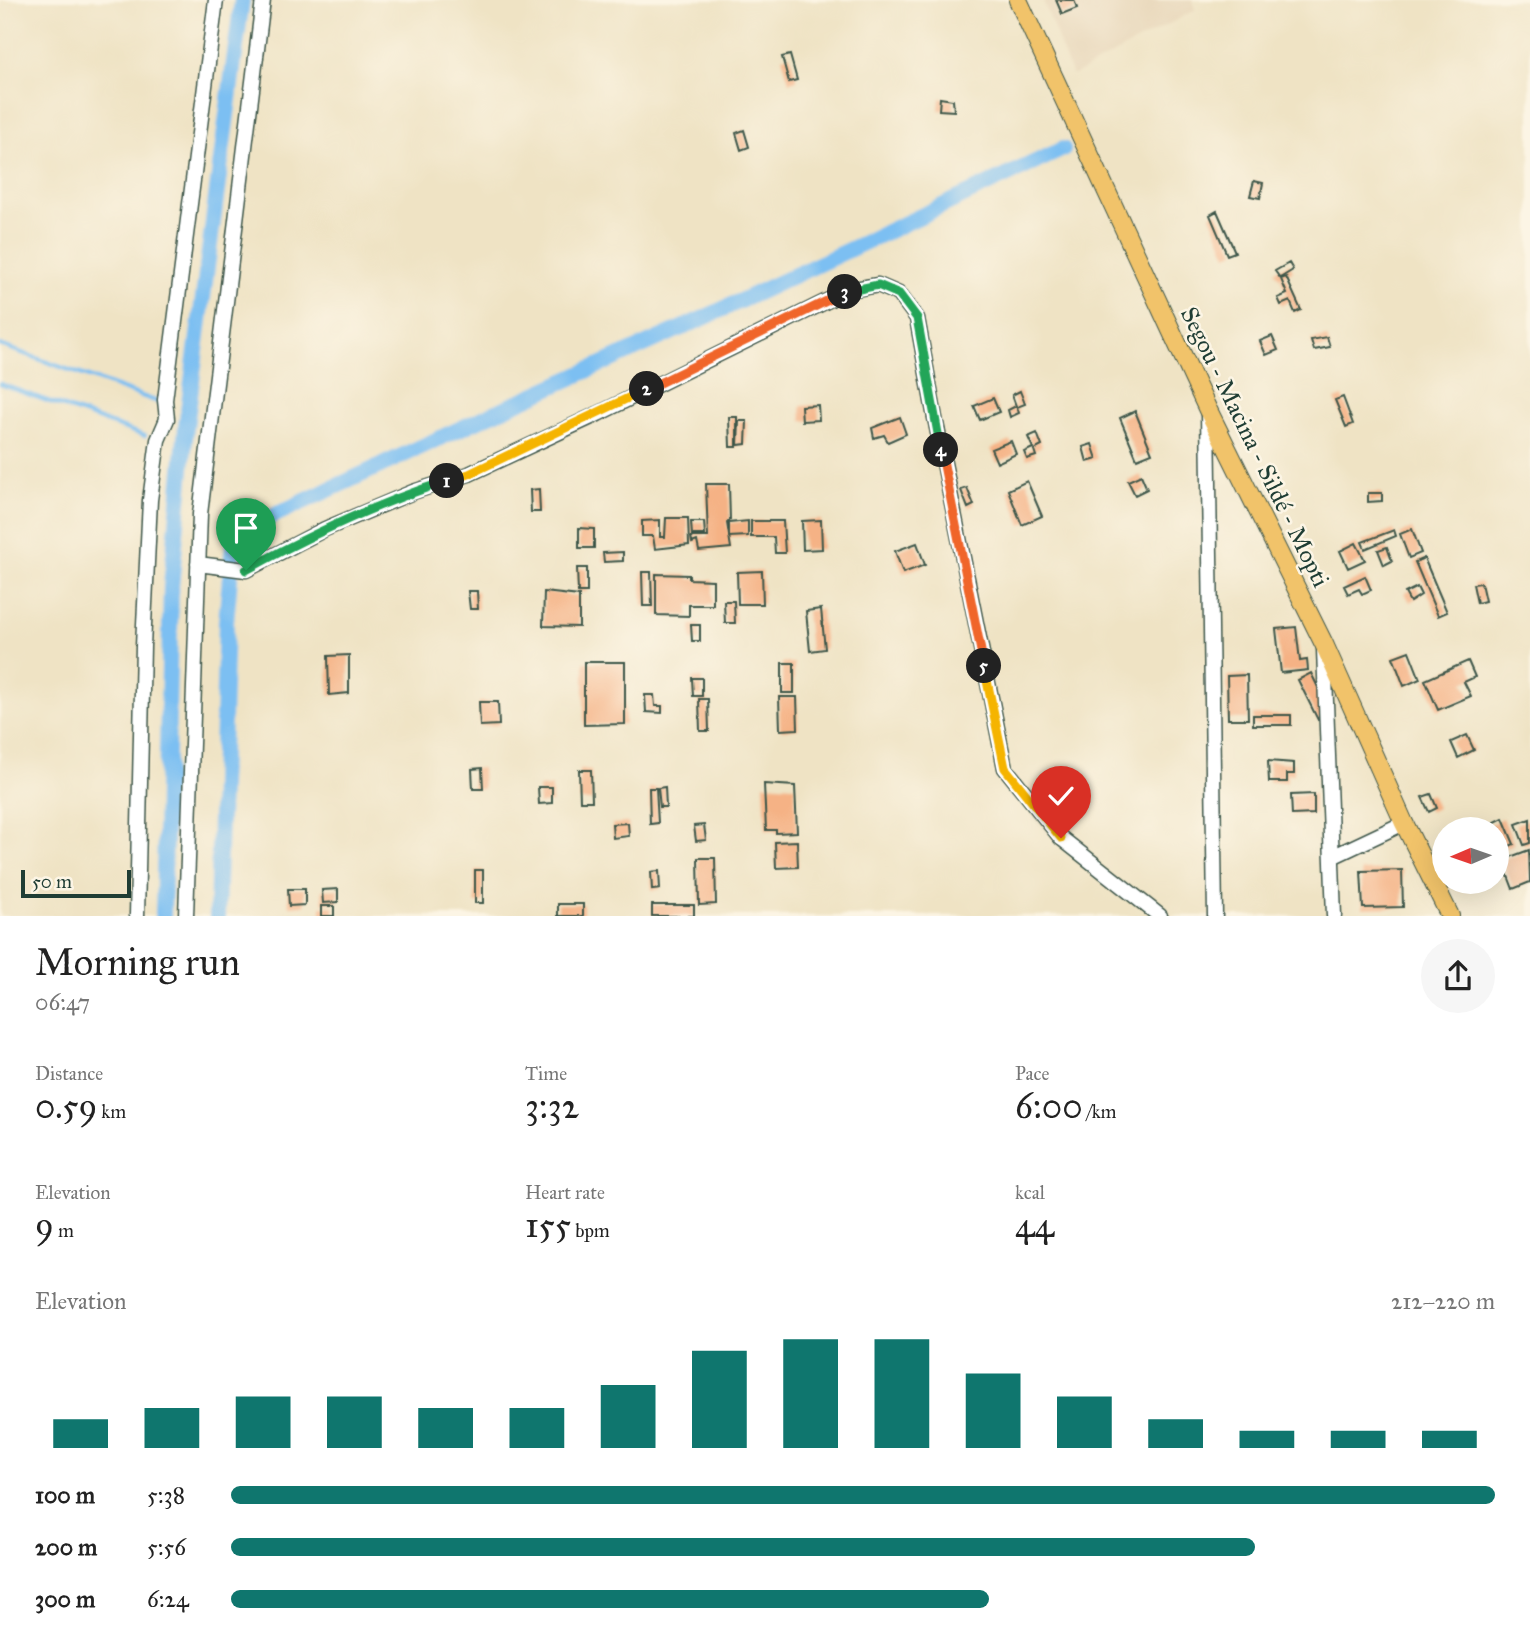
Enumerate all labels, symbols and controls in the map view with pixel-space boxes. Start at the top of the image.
pin: 3 [828,274,862,310]
text: 3 [841,280,848,303]
street label: Segou - Macina - Sildé - Mopti [1174,302,1336,592]
pin: 2 [630,372,664,406]
text: 2 [642,377,651,400]
pin: 4 [923,433,958,468]
text: 4 [935,438,946,461]
pin: 1 [430,463,464,498]
text: 1 [443,469,450,492]
pin [216,498,276,570]
icon: arrive [227,509,265,547]
pin: 5 [967,648,1002,684]
text: 5 [979,654,988,677]
pin [1031,766,1091,838]
icon: check [1042,777,1080,815]
north arrow [1432,817,1508,894]
map controls [1432,817,1509,894]
scale bar [21,866,131,898]
text: 50 m [32,870,72,893]
text: Morning run [35,939,240,985]
button: share [1421,939,1495,1013]
text: 06:47 [35,988,90,1016]
text: Distance [35,1062,103,1085]
text: Time [525,1062,567,1085]
text: Pace [1015,1062,1049,1085]
text: 0.59 [35,1085,97,1128]
text: 3:32 [525,1085,579,1128]
text: 6:00 [1015,1085,1083,1128]
text: km [97,1100,126,1123]
text: /km [1083,1100,1117,1123]
text: Elevation [35,1181,110,1204]
text: Heart rate [525,1181,605,1204]
text: kcal [1015,1181,1045,1204]
text: 9 [35,1204,54,1247]
text: 155 [525,1204,571,1247]
text: 44 [1015,1204,1054,1247]
text: m [54,1219,74,1242]
text: bpm [571,1219,610,1242]
text: Elevation [35,1287,126,1315]
text: 212–220 m [1391,1287,1495,1315]
text: 100 m [35,1481,95,1509]
text: 5:38 [147,1481,185,1509]
text: 200 m [35,1533,97,1561]
text: 5:56 [147,1533,186,1561]
text: 300 m [35,1585,95,1613]
text: 6:24 [147,1585,189,1613]

